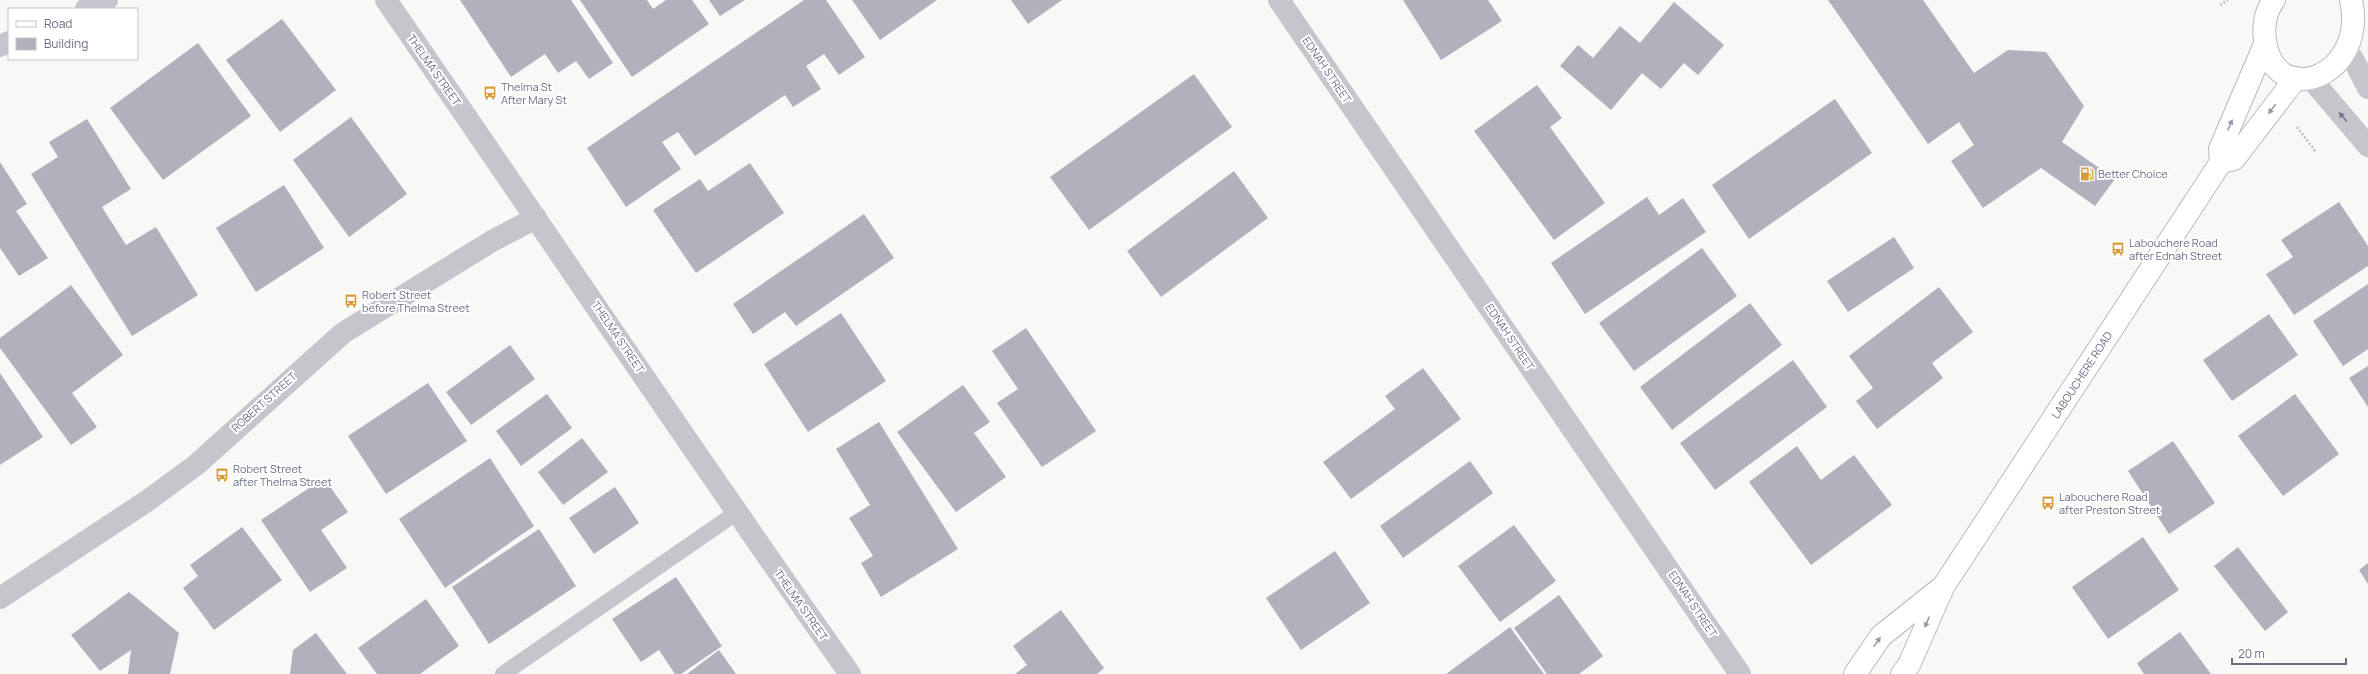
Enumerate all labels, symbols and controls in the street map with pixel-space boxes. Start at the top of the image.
legend [8,8,138,60]
text: Road [44,15,72,32]
street label: THELMA STREET [404,31,465,109]
street label: EDNAH STREET [1300,33,1355,106]
text: Building [44,35,88,52]
place label: Thelma St After Mary St [501,79,567,107]
bus stop icon: Thelma St After Mary St [482,85,498,101]
one-way arrow [2268,103,2277,114]
one-way arrow [2338,111,2347,122]
one-way arrow [2227,119,2234,131]
fuel station icon: Better Choice [2079,166,2095,182]
place label: Better Choice [2098,166,2168,181]
place label: Labouchere Road after Ednah Street [2129,235,2222,263]
bus stop icon: Labouchere Road after Ednah Street [2110,241,2126,257]
place label: Robert Street before Thelma Street [362,287,470,315]
bus stop icon: Robert Street before Thelma Street [343,293,359,309]
street label: THELMA STREET [589,298,648,376]
street label: EDNAH STREET [1483,300,1538,373]
street label: LABOUCHERE ROAD [2048,328,2115,421]
street label: ROBERT STREET [228,368,300,435]
place label: Robert Street after Thelma Street [233,461,332,489]
bus stop icon: Robert Street after Thelma Street [214,467,230,483]
place label: Labouchere Road after Preston Street [2059,489,2160,517]
bus stop icon: Labouchere Road after Preston Street [2040,495,2056,511]
street label: THELMA STREET [771,566,832,644]
street label: EDNAH STREET [1666,567,1721,640]
one-way arrow [1924,617,1930,628]
one-way arrow [1873,637,1881,647]
scale bar [2232,640,2346,666]
text: 20 m [2238,645,2265,662]

